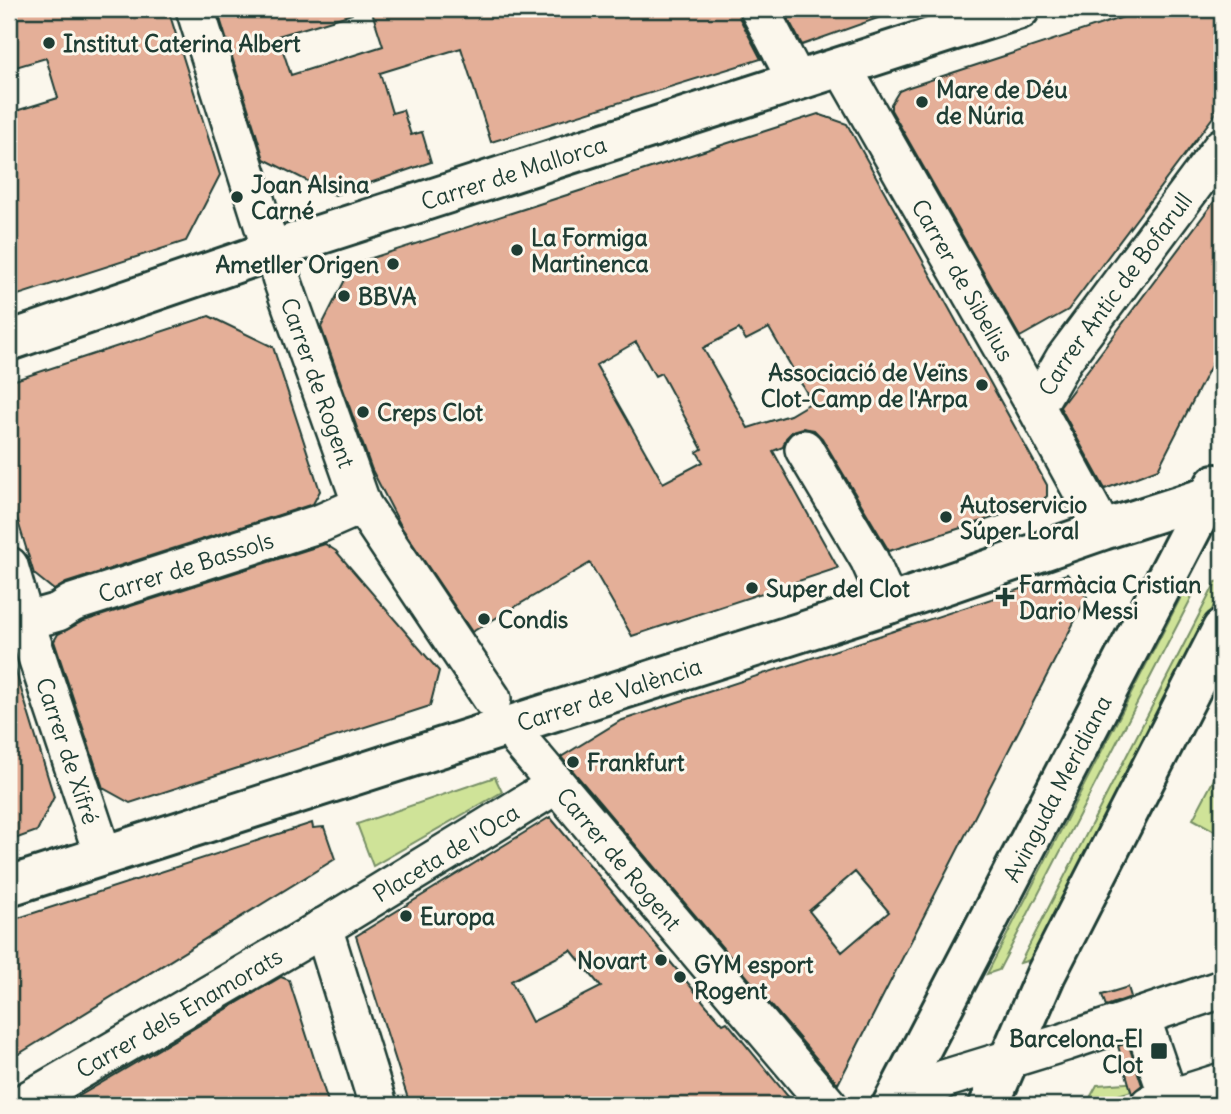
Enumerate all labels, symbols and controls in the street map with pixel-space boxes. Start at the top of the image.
place label: Institut Caterina Albert [63,29,301,58]
marker: Institut Caterina Albert [41,35,57,51]
place label: Mare de Déu de Núria [936,75,1068,130]
marker: Mare de Déu de Núria [914,94,930,110]
street label: Carrer de Mallorca [417,129,610,216]
place label: Joan Alsina Carné [251,170,369,225]
street label: Carrer Antic de Bofarull [1031,186,1198,401]
marker: Joan Alsina Carné [229,189,245,205]
street label: Carrer de Sibelius [906,194,1021,366]
place label: La Formiga Martinenca [531,223,649,278]
marker: La Formiga Martinenca [509,242,525,258]
place label: Ametller Origen [215,250,379,279]
marker: Ametller Origen [385,256,401,272]
place label: BBVA [358,282,417,311]
marker: BBVA [336,288,352,304]
street label: Carrer de Rogent [275,294,362,472]
place label: Associació de Veïns Clot-Camp de l'Arpa [761,358,968,413]
marker: Associació de Veïns Clot-Camp de l'Arpa [974,377,990,393]
place label: Creps Clot [377,398,483,427]
marker: Creps Clot [355,404,371,420]
place label: Autoservicio Súper Loral [960,490,1087,545]
marker: Autoservicio Súper Loral [938,509,954,525]
street label: Carrer de Bassols [94,525,277,608]
place label: Farmàcia Cristian Dario Messi [1019,570,1201,625]
place label: Super del Clot [766,574,910,603]
marker: Super del Clot [744,580,760,596]
marker: Farmàcia Cristian Dario Messi [997,589,1013,605]
place label: Condis [498,605,568,634]
marker: Condis [476,611,492,627]
street label: Carrer de València [513,651,705,737]
street label: Carrer de Xifré [30,674,106,828]
street label: Avinguda Meridiana [996,690,1117,887]
place label: Frankfurt [587,748,685,777]
marker: Frankfurt [565,754,581,770]
street label: Carrer de Rogent [551,781,688,936]
street label: Placeta de l'Oca [368,797,524,908]
place label: Europa [420,902,495,931]
marker: Europa [398,908,414,924]
street label: Carrer dels Enamorats [71,941,287,1084]
place label: Novart [577,946,647,975]
place label: GYM esport Rogent [694,950,814,1005]
marker: Novart [653,952,669,968]
marker: GYM esport Rogent [672,969,688,985]
place label: Barcelona-El Clot [1009,1024,1143,1079]
marker: Barcelona-El Clot [1149,1041,1169,1061]

